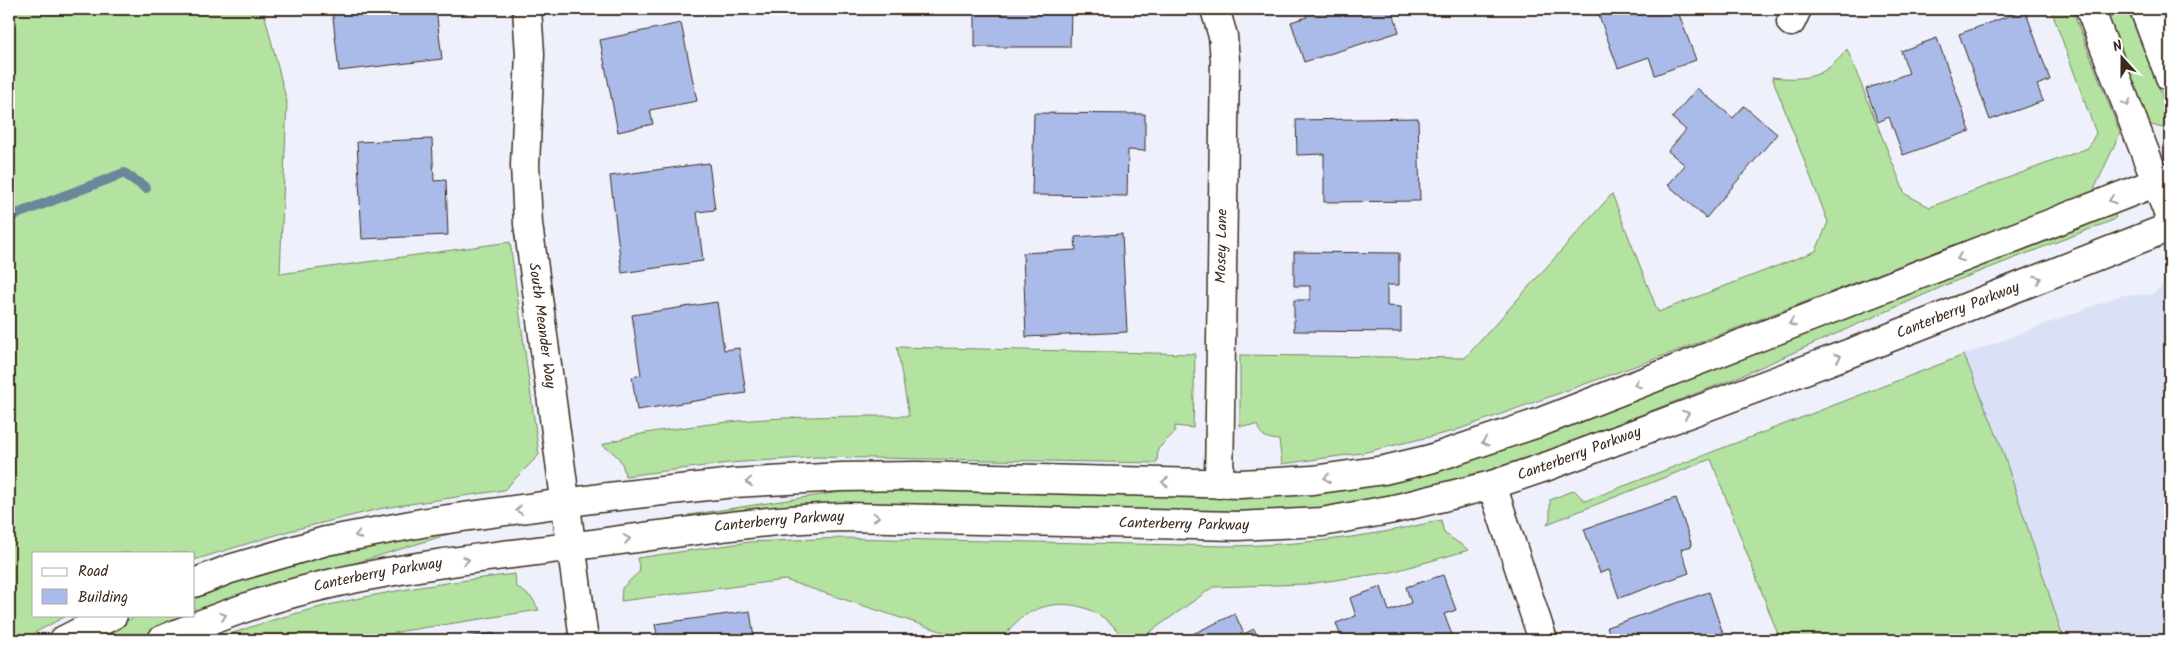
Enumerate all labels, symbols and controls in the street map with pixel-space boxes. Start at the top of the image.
north arrow [2096,32,2146,82]
text: N [2110,35,2126,59]
one-way arrow [2121,98,2131,107]
one-way arrow [2108,194,2117,204]
street label: Mosey Lane [1209,208,1235,284]
one-way arrow [1956,252,1965,262]
street label: South Meander Way [521,261,562,391]
street label: Canterberry Parkway [1893,275,2024,346]
one-way arrow [2033,275,2042,285]
one-way arrow [1788,317,1797,328]
one-way arrow [1833,353,1842,363]
one-way arrow [1633,378,1641,388]
one-way arrow [1681,410,1689,420]
street label: Canterberry Parkway [1514,420,1646,488]
one-way arrow [1481,437,1490,447]
one-way arrow [1322,472,1330,483]
one-way arrow [745,476,753,487]
one-way arrow [1160,477,1168,488]
one-way arrow [514,504,522,515]
street label: Canterberry Parkway [713,505,846,540]
street label: Canterberry Parkway [1118,511,1251,538]
one-way arrow [872,512,880,522]
one-way arrow [354,529,363,539]
one-way arrow [623,535,632,545]
street label: Canterberry Parkway [311,551,445,599]
legend [32,552,195,616]
one-way arrow [463,555,471,566]
text: Road [78,560,109,584]
text: Building [78,586,128,610]
one-way arrow [218,612,227,622]

